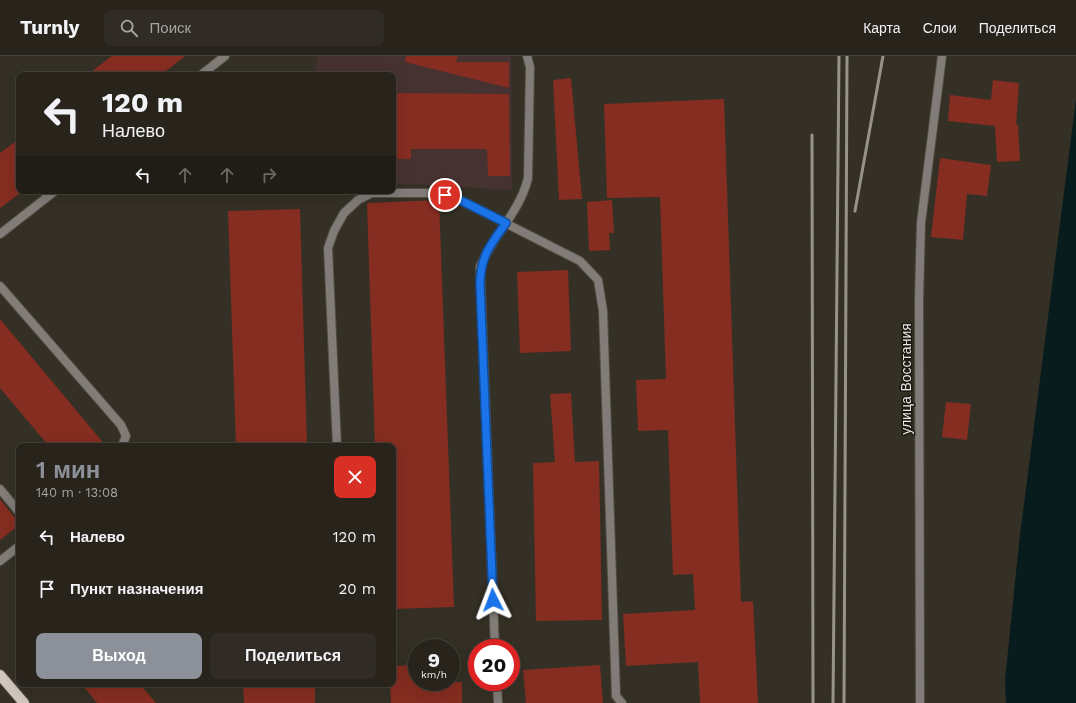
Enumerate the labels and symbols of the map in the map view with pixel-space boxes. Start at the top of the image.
pin [428,178,462,212]
street label: улица Восстания [898,323,914,435]
position arrow [472,579,514,621]
speed limit sign: 20 [468,639,520,691]

